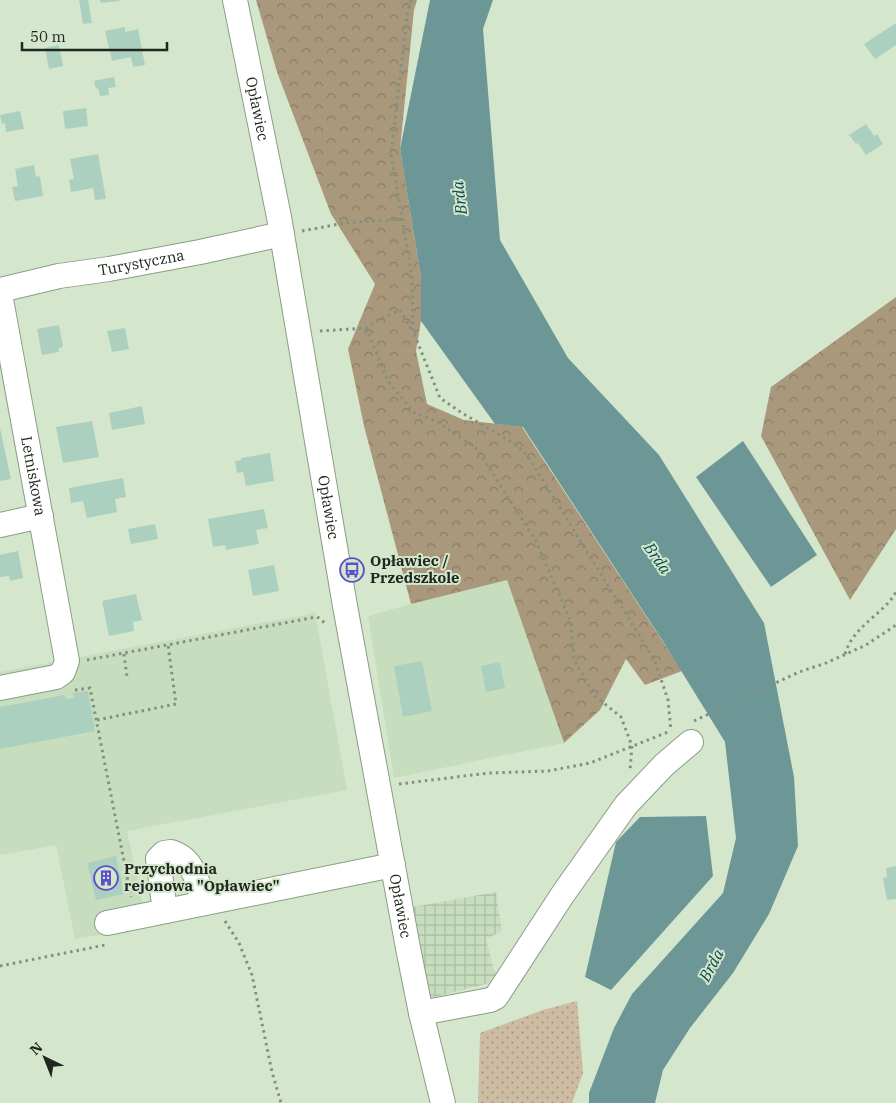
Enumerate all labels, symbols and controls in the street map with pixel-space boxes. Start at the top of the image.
scale bar [22,20,168,52]
text: 50 m [30,27,66,46]
street label: Opławiec [242,75,273,143]
water label: Brda [447,180,471,217]
street label: Turystyczna [97,245,186,279]
street label: Letniskowa [17,435,50,517]
street label: Opławiec [314,474,344,541]
water label: Brda [640,538,676,578]
place label: Opławiec / Przedszkole [370,551,460,587]
bus stop icon: Opławiec / Przedszkole [339,557,365,583]
place label: Przychodnia rejonowa "Opławiec" [124,859,280,895]
building icon: Przychodnia rejonowa "Opławiec" [93,865,119,891]
street label: Opławiec [386,872,416,940]
water label: Brda [694,945,728,986]
north arrow [20,1033,70,1083]
text: N [26,1038,46,1059]

